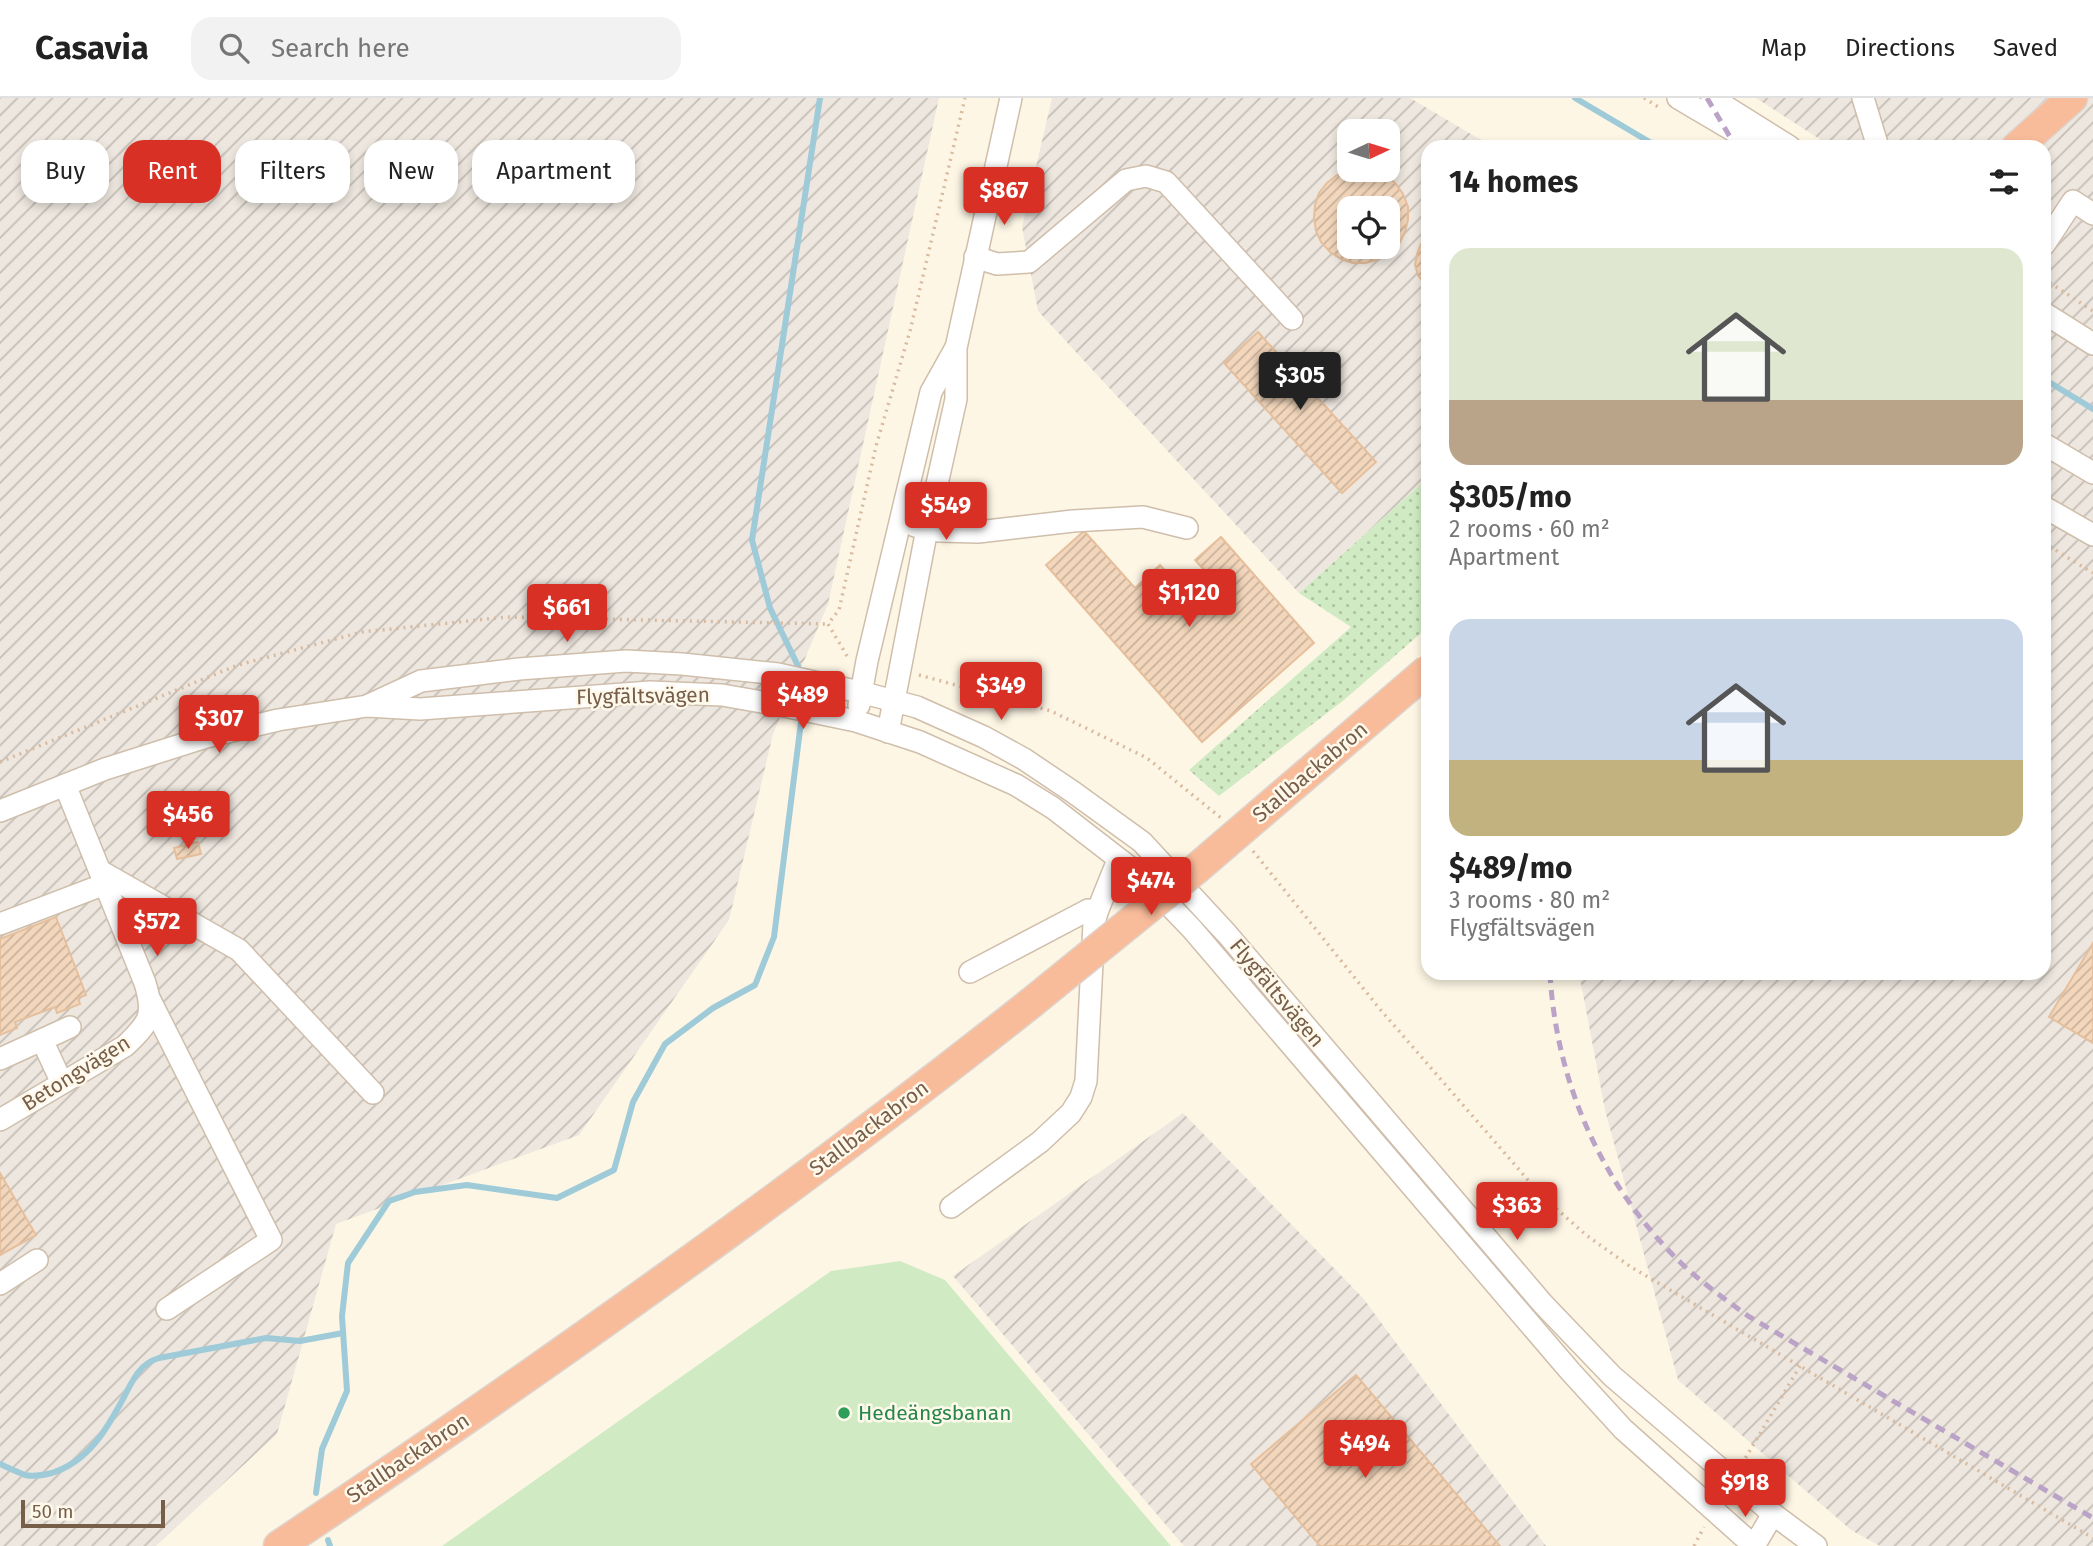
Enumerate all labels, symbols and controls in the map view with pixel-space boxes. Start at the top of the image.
search box [191,17,681,80]
text: Casavia [35,28,149,68]
icon: search [215,29,253,67]
text: Search here [271,33,410,64]
text: Map [1761,34,1807,62]
text: Directions [1845,34,1955,62]
text: Saved [1993,34,2058,62]
north arrow [1337,119,1400,182]
map controls [1337,119,1400,259]
chip: Buy [21,140,109,203]
chip: Rent [123,140,221,203]
chip: Filters [235,140,350,203]
chip: New [364,140,458,203]
chip: Apartment [472,140,635,203]
icon: filters [1985,163,2023,201]
text: 14 homes [1449,164,1578,200]
pin: $867 [963,167,1045,227]
text: $867 [979,176,1029,204]
button: locate [1337,196,1400,259]
icon: home [1673,294,1799,420]
pin: $305 [1259,352,1341,412]
text: $305 [1275,361,1325,389]
text: $305/mo [1449,479,1572,515]
pin: $549 [905,482,987,542]
text: $549 [921,491,971,519]
text: 2 rooms · 60 m² [1449,515,1610,543]
text: Apartment [1449,543,1559,571]
pin: $1,120 [1132,570,1246,629]
text: $1,120 [1158,578,1220,606]
pin: $661 [526,584,608,644]
text: $661 [543,593,591,621]
pin: $349 [960,662,1042,722]
icon: home [1673,665,1799,791]
text: $349 [976,671,1026,699]
pin: $489 [762,672,844,731]
text: $489 [777,680,829,708]
street label: Flygfältsvägen [576,682,710,710]
pin: $307 [178,696,260,755]
text: $307 [195,704,243,732]
street label: Stallbackabron [1247,716,1373,828]
pin: $456 [147,792,229,851]
text: $456 [163,800,213,828]
text: $489/mo [1449,850,1573,886]
pin: $474 [1110,858,1192,917]
text: $474 [1127,866,1175,894]
text: 3 rooms · 80 m² [1449,886,1610,914]
pin: $572 [116,898,198,958]
text: $572 [134,907,180,935]
text: Flygfältsvägen [1449,914,1596,942]
street label: Flygfältsvägen [1224,933,1330,1053]
street label: Betongvägen [17,1030,135,1116]
street label: Stallbackabron [804,1075,934,1181]
pin: $363 [1476,1182,1558,1242]
text: $363 [1492,1191,1542,1219]
place label: Hedeängsbanan [858,1400,1012,1426]
marker: Hedeängsbanan [836,1405,852,1421]
street label: Stallbackabron [342,1407,474,1509]
pin: $494 [1324,1420,1406,1480]
text: $494 [1340,1429,1390,1457]
pin: $918 [1704,1460,1786,1519]
text: $918 [1721,1468,1769,1496]
scale bar [21,1497,164,1529]
text: 50 m [32,1500,73,1523]

